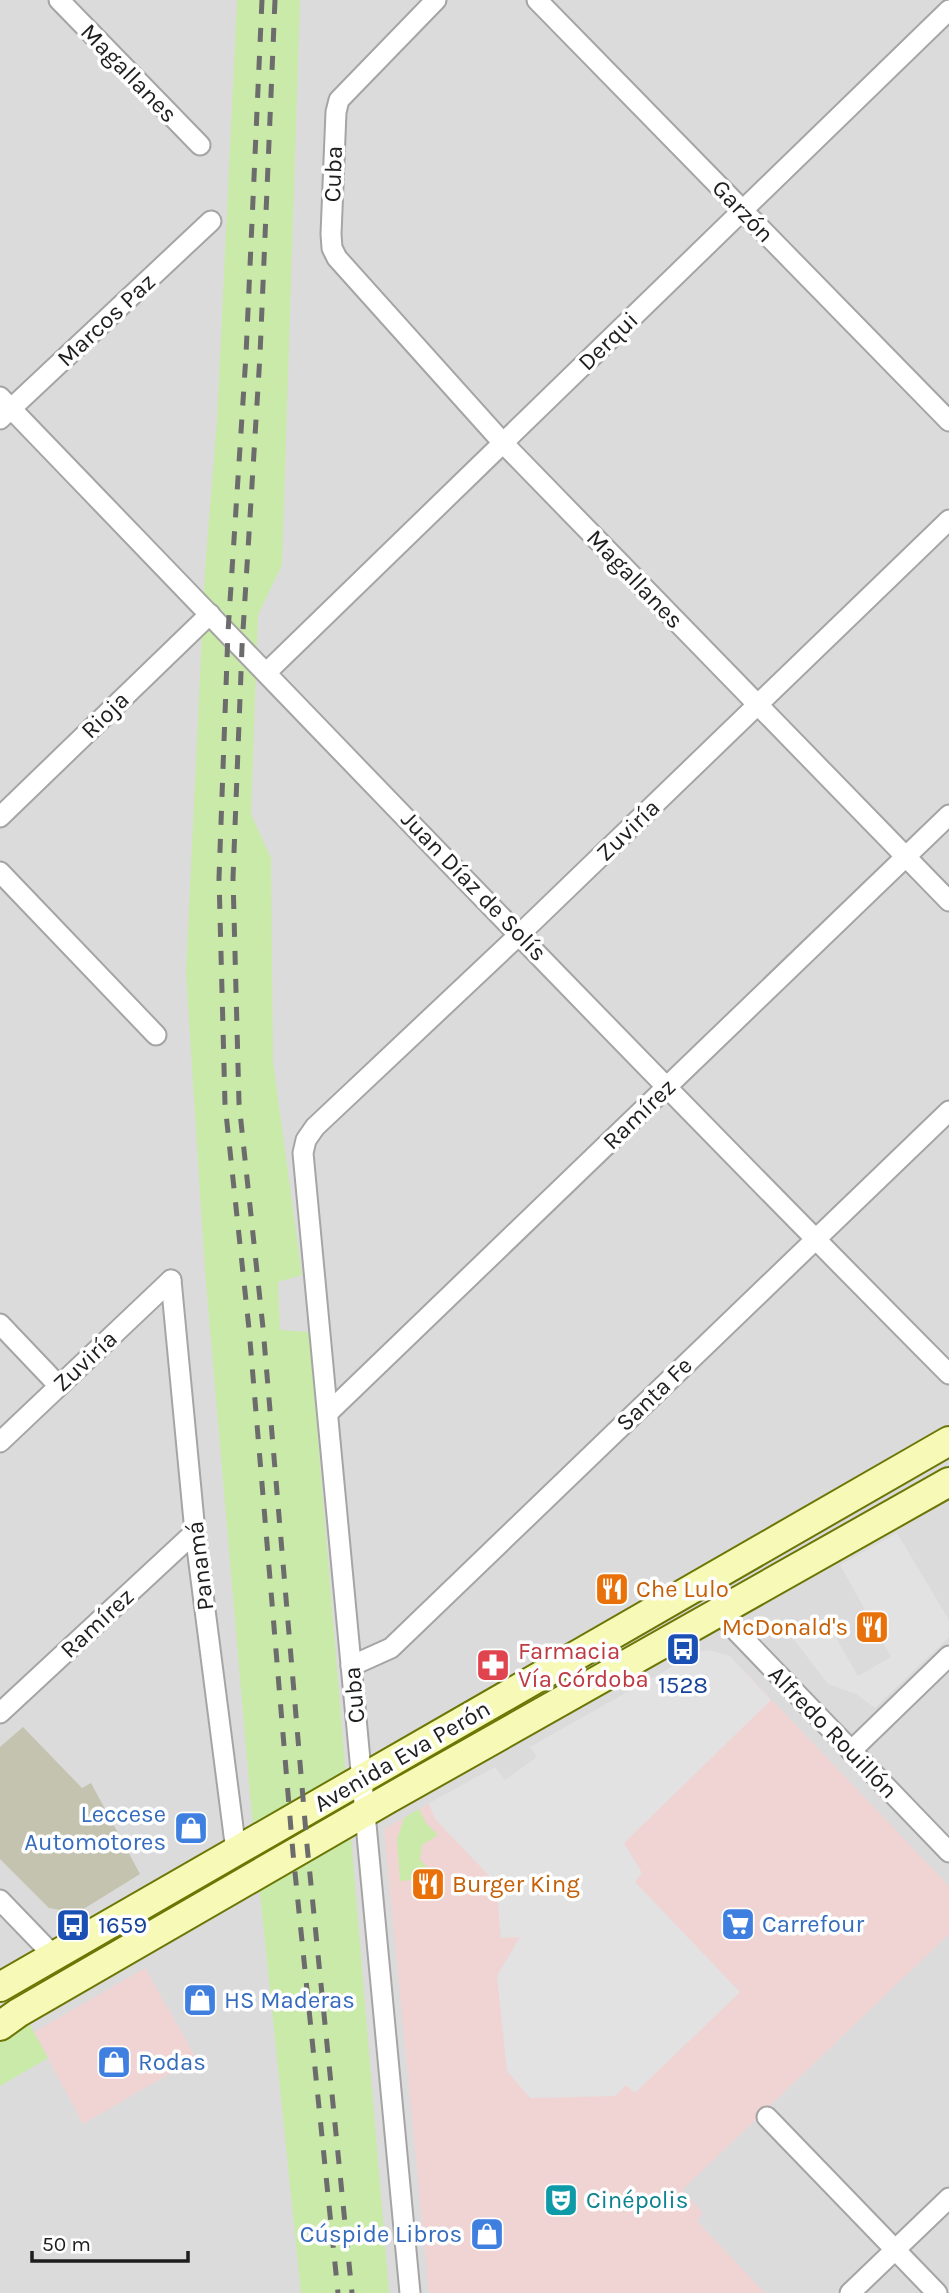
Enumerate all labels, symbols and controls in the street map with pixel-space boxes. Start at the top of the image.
street label: Magallanes [75,18,183,128]
street label: Cuba [318,145,348,203]
street label: Garzón [706,174,780,248]
street label: Marcos Paz [51,268,161,372]
street label: Derqui [572,306,644,376]
street label: Magallanes [581,524,689,634]
street label: Rioja [75,686,135,744]
street label: Zuviría [591,793,665,867]
street label: Juan Díaz de Solís [395,805,553,967]
street label: Ramírez [597,1073,681,1155]
street label: Zuviría [47,1325,123,1397]
street label: Santa Fe [610,1351,698,1437]
street label: Panamá [181,1520,219,1612]
restaurant icon: Che Lulo [593,1570,631,1608]
place label: Che Lulo [636,1575,729,1603]
street label: Ramírez [55,1582,139,1664]
restaurant icon: McDonald's [853,1608,891,1646]
place label: McDonald's [722,1613,848,1641]
bus stop icon: 1528 [664,1630,702,1668]
place label: Farmacia Vía Córdoba [518,1637,649,1693]
pharmacy icon: Farmacia Vía Córdoba [474,1646,512,1684]
street label: Alfredo Rouillón [763,1660,903,1804]
street label: Cuba [338,1666,370,1724]
place label: 1528 [658,1671,708,1699]
street label: Avenida Eva Perón [309,1694,495,1818]
place label: Leccese Automotores [24,1800,166,1856]
shop icon: Leccese Automotores [172,1809,210,1847]
restaurant icon: Burger King [409,1865,447,1903]
place label: Burger King [452,1870,580,1898]
supermarket icon: Carrefour [719,1905,757,1943]
bus stop icon: 1659 [54,1906,92,1944]
place label: Carrefour [762,1910,864,1938]
place label: 1659 [98,1911,147,1939]
shop icon: HS Maderas [181,1981,219,2019]
place label: HS Maderas [224,1986,355,2014]
shop icon: Rodas [95,2043,133,2081]
place label: Rodas [138,2048,206,2076]
theatre icon: Cinépolis [542,2181,580,2219]
place label: Cinépolis [586,2186,688,2214]
shop icon: Cúspide Libros [468,2215,506,2253]
scale bar [32,2220,187,2264]
place label: Cúspide Libros [300,2220,462,2248]
text: 50 m [42,2232,91,2256]

